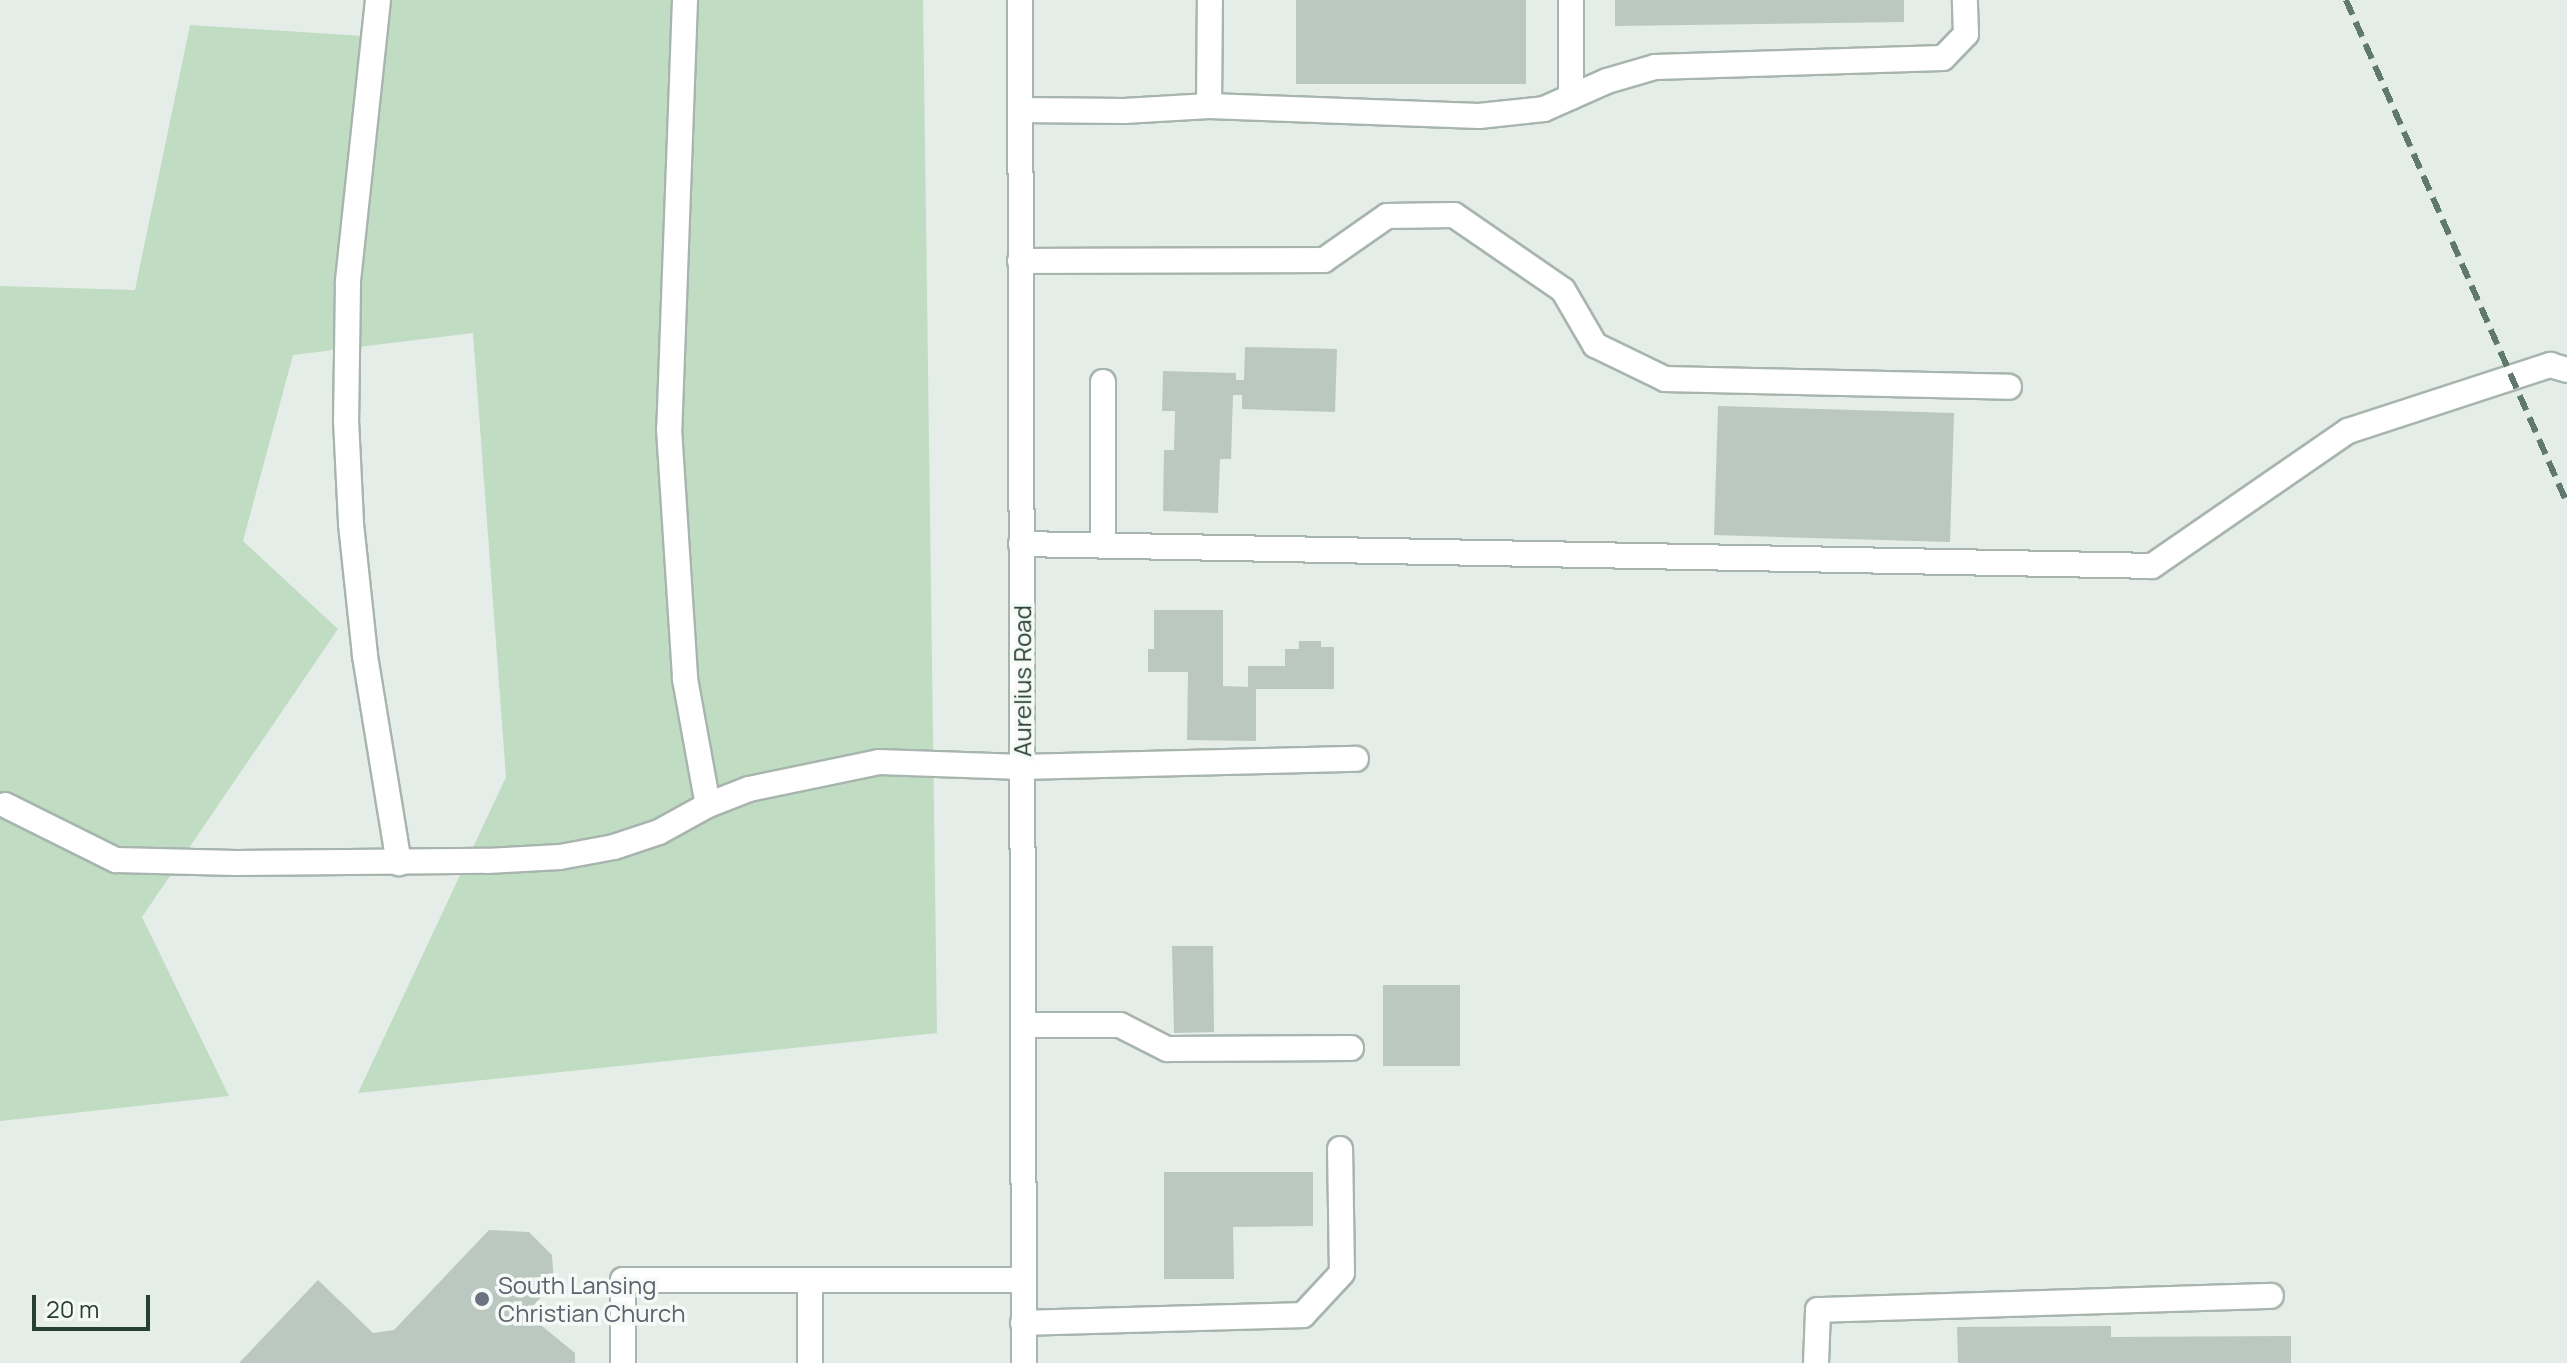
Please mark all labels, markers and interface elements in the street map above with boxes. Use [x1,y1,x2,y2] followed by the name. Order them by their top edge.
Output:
[1008,605,1036,757] street label: Aurelius Road
[498,1271,686,1327] place label: South Lansing Christian Church
[36,1279,154,1329] scale bar
[473,1290,491,1308] marker: South Lansing Christian Church
[46,1292,99,1325] text: 20 m

